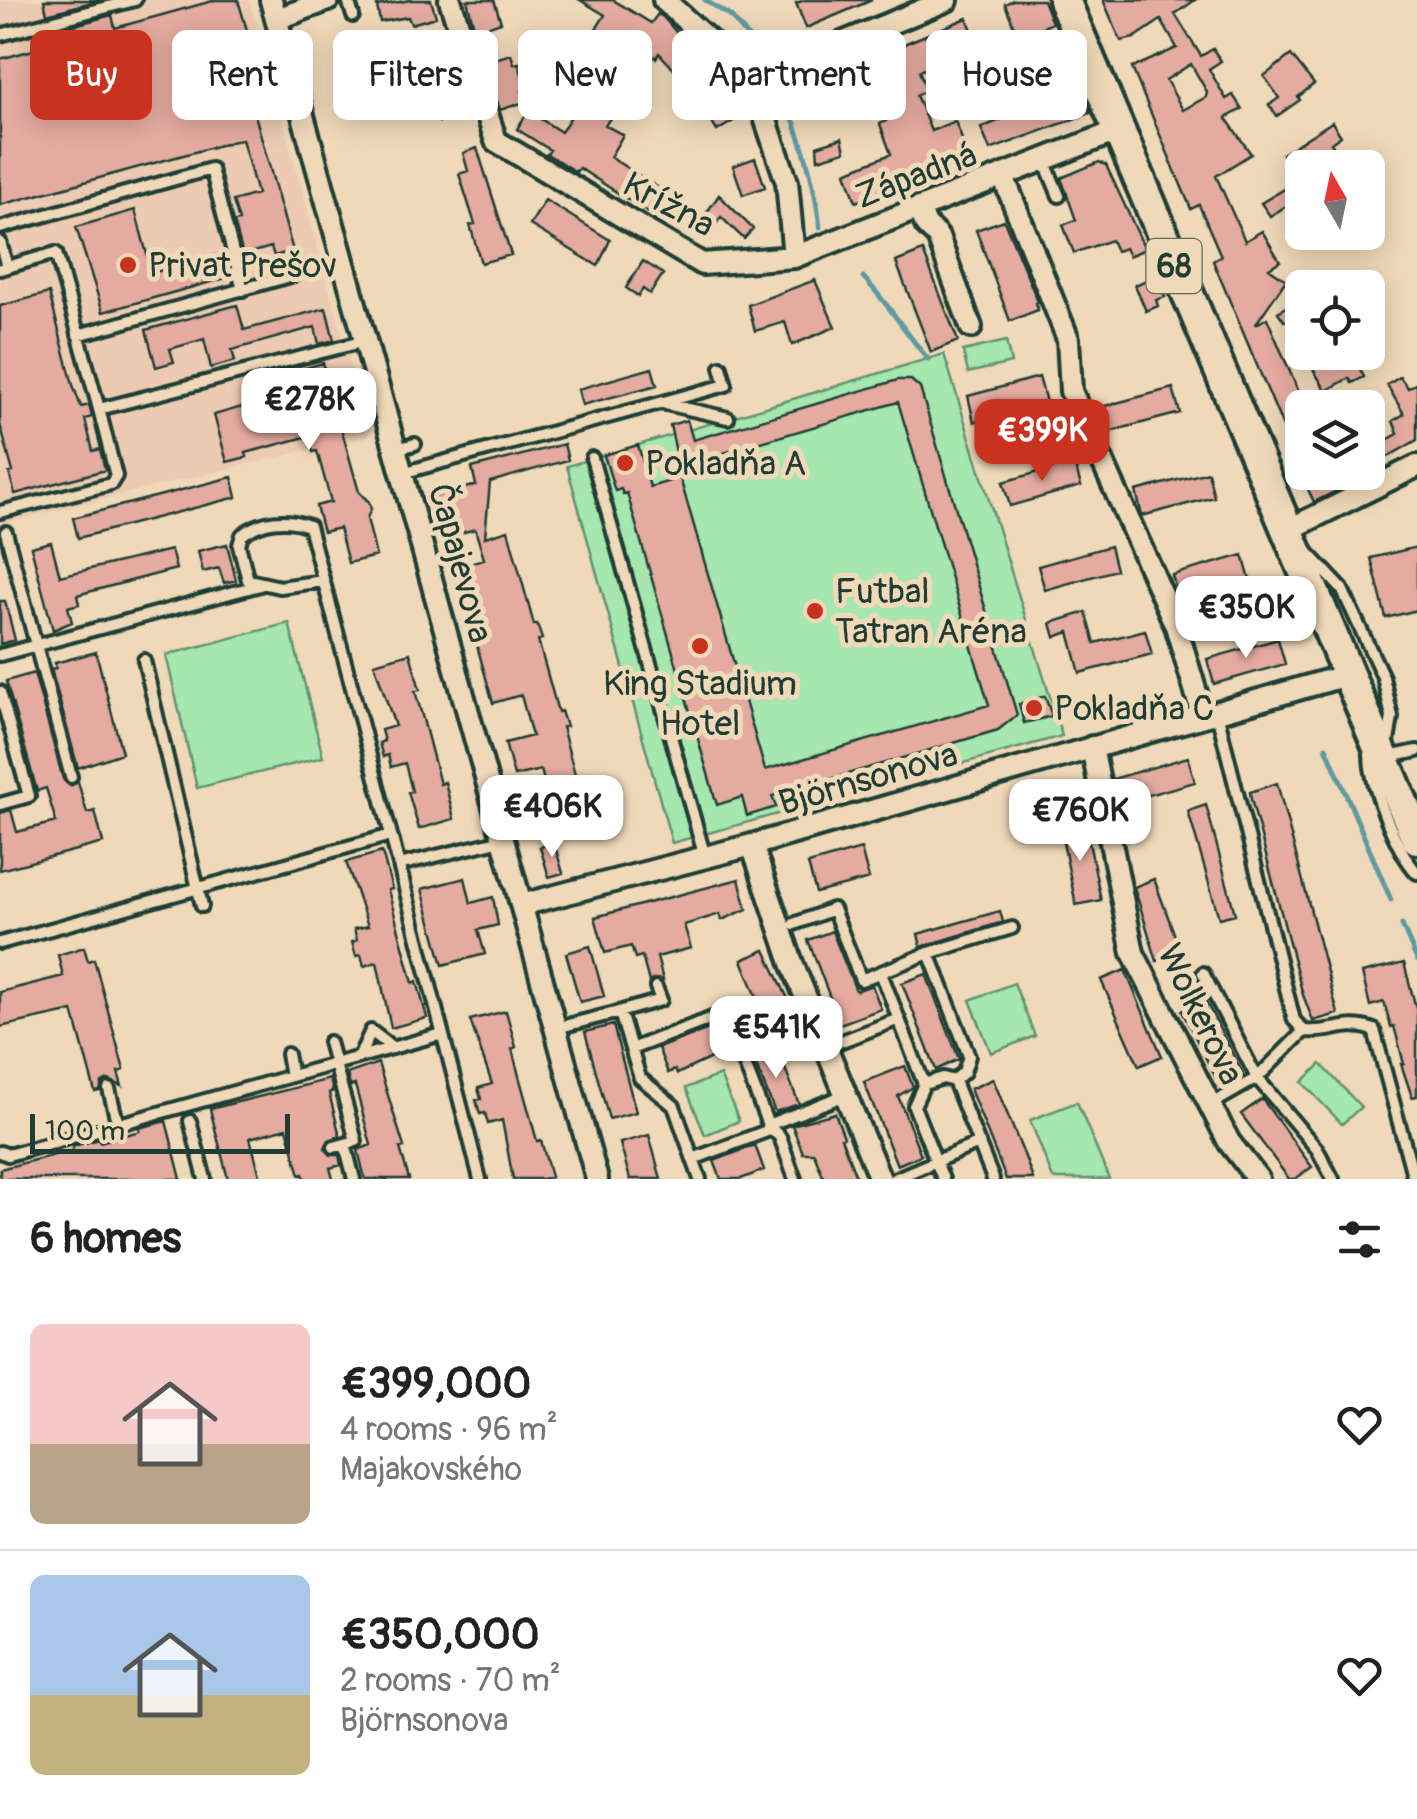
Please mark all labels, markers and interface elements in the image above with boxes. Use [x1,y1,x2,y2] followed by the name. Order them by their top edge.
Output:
[30,30,152,120] chip: Buy
[172,30,313,120] chip: Rent
[333,30,498,120] chip: Filters
[518,30,652,120] chip: New
[672,30,906,120] chip: Apartment
[926,30,1087,120] chip: House
[850,133,983,219] street label: Západná
[1285,150,1385,250] north arrow
[1285,150,1385,490] map controls
[615,163,722,247] street label: Krížna
[1146,239,1202,293] road number: 68
[148,244,337,288] place label: Privat Prešov
[117,254,139,276] marker: Privat Prešov
[1285,270,1385,370] button: locate
[239,368,379,453] pin: €278K
[263,380,355,420] text: €278K
[1285,390,1385,490] button: layers
[972,399,1112,484] pin: €399K
[996,411,1088,451] text: €399K
[645,442,806,486] place label: Pokladňa A
[614,452,636,474] marker: Pokladňa A
[418,479,502,648] street label: Čapajevova
[835,570,1027,654] place label: Futbal Tatran Aréna
[1176,576,1316,661] pin: €350K
[1197,588,1295,628] text: €350K
[804,600,826,622] marker: Futbal Tatran Aréna
[689,635,711,657] marker: King Stadium Hotel
[603,662,797,746] place label: King Stadium Hotel
[1054,687,1214,731] place label: Pokladňa C
[1023,697,1045,719] marker: Pokladňa C
[774,732,963,825] street label: Björnsonova
[482,775,622,860] pin: €406K
[1010,779,1150,864] pin: €760K
[502,787,602,827] text: €406K
[1031,791,1129,831] text: €760K
[1147,937,1253,1092] street label: Wolkerova
[706,996,846,1081] pin: €541K
[732,1008,820,1048] text: €541K
[30,1109,290,1154] scale bar
[45,1114,125,1149] text: 100 m
[1332,1212,1387,1267] icon: filters
[30,1213,181,1265] text: 6 homes
[340,1358,531,1410] text: €399,000
[110,1364,230,1484] icon: home
[1332,1397,1387,1452] icon: heart
[340,1410,558,1450] text: 4 rooms · 96 m²
[340,1450,522,1490] text: Majakovského
[340,1609,539,1661] text: €350,000
[110,1615,230,1735] icon: home
[1332,1648,1387,1703] icon: heart
[340,1661,561,1701] text: 2 rooms · 70 m²
[340,1701,508,1741] text: Björnsonova

